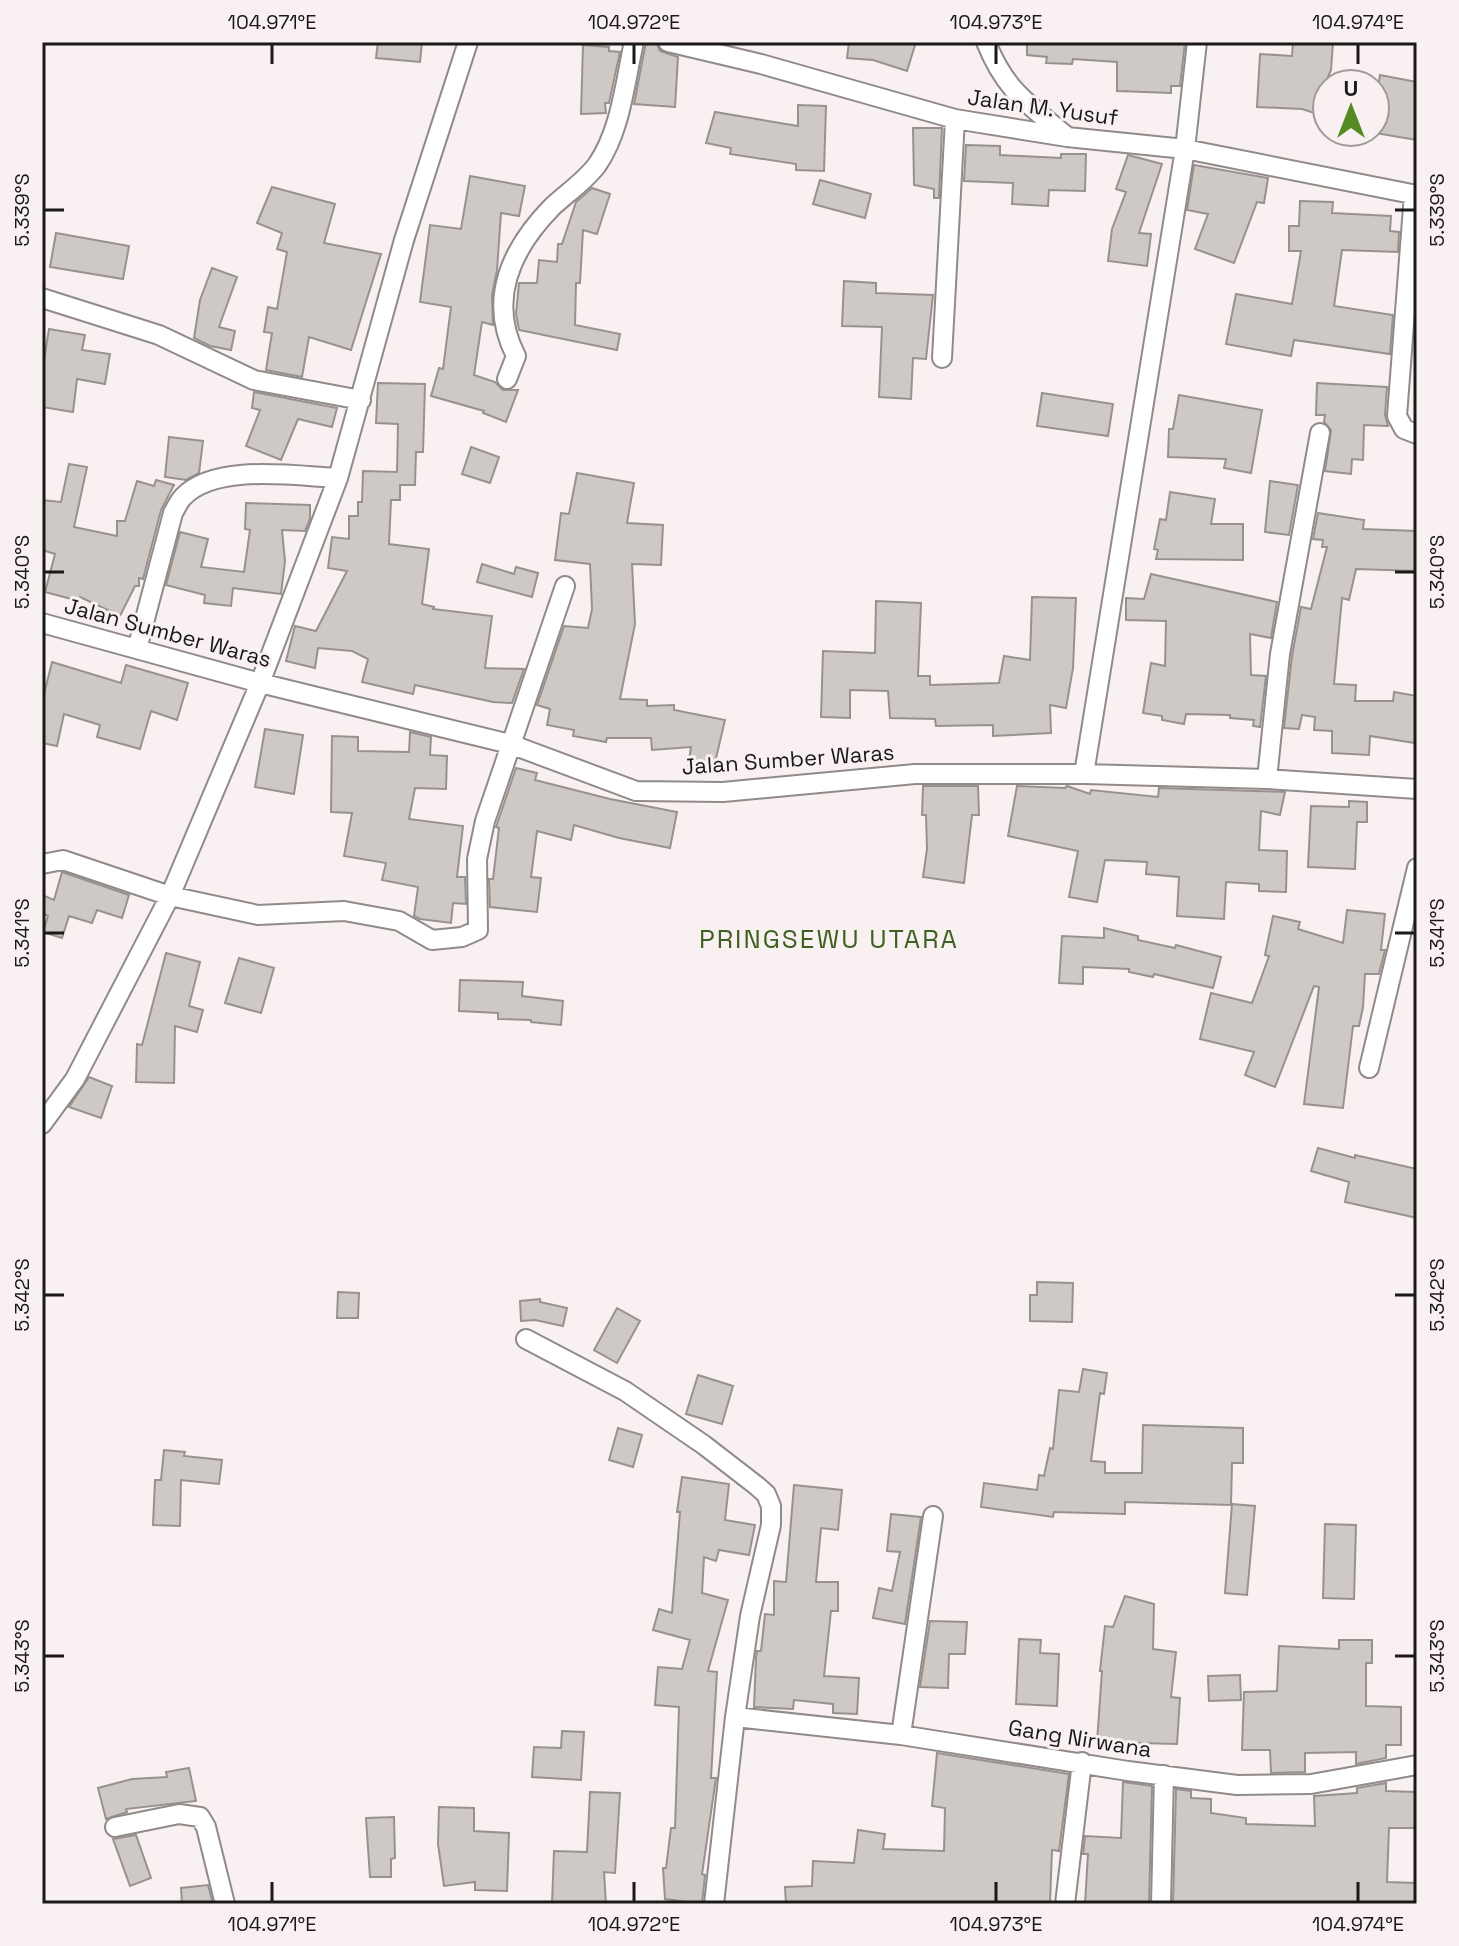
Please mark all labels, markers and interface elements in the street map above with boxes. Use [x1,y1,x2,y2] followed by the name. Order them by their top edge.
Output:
[228,9,316,35] text: 104.971°E
[588,9,680,35] text: 104.972°E
[950,9,1042,35] text: 104.973°E
[1312,9,1404,35] text: 104.974°E
[1311,68,1391,148] north arrow
[1344,74,1358,102] text: U
[966,83,1120,131] street label: Jalan M. Yusuf
[9,173,35,247] text: 5.339°S
[1424,173,1450,247] text: 5.339°S
[9,535,35,609] text: 5.340°S
[1424,535,1450,609] text: 5.340°S
[62,591,274,673] street label: Jalan Sumber Waras
[681,738,895,780] street label: Jalan Sumber Waras
[9,898,35,968] text: 5.341°S
[1424,898,1450,968] text: 5.341°S
[699,922,959,956] district label: PRINGSEWU UTARA
[9,1258,35,1332] text: 5.342°S
[1424,1258,1450,1332] text: 5.342°S
[9,1619,35,1693] text: 5.343°S
[1424,1619,1450,1693] text: 5.343°S
[1006,1713,1154,1763] street label: Gang Nirwana
[228,1911,316,1937] text: 104.971°E
[588,1911,680,1937] text: 104.972°E
[950,1911,1042,1937] text: 104.973°E
[1312,1911,1404,1937] text: 104.974°E

